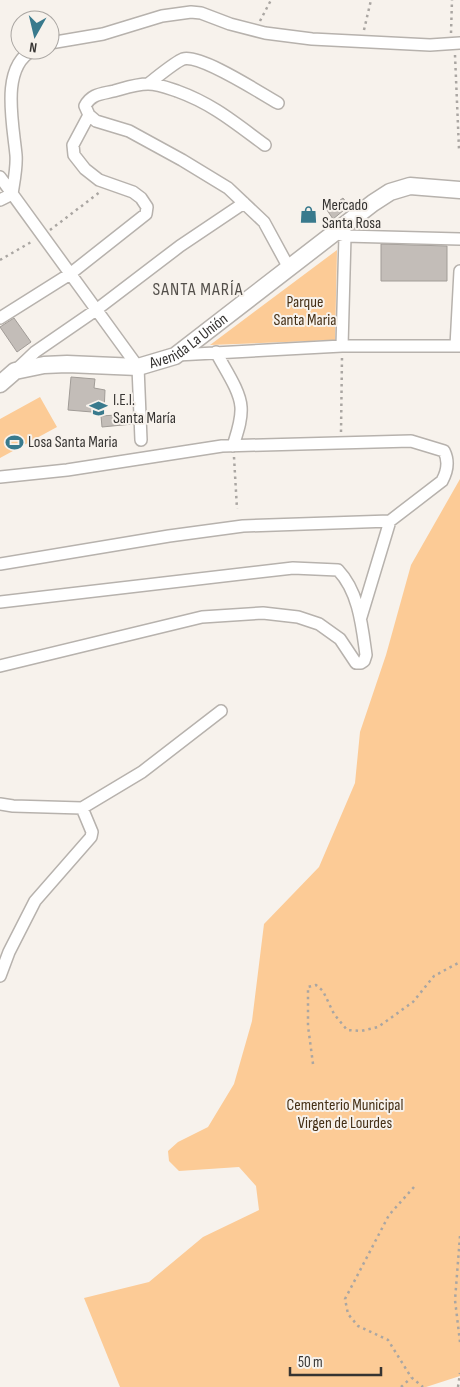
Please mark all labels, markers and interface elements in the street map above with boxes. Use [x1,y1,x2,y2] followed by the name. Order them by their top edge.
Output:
[10,10,60,60] north arrow
[28,38,38,56] text: N
[322,196,381,233] place label: Mercado Santa Rosa
[298,204,318,224] shop icon: Mercado Santa Rosa
[153,279,243,300] district label: SANTA MARÍA
[274,293,336,330] park label: Parque Santa Maria
[146,309,231,373] street label: Avenida La Unión
[113,391,176,428] place label: I.E.I. Santa María
[89,399,109,419] school or university icon: I.E.I. Santa María
[4,432,24,452] sports icon: Losa Santa Maria
[28,433,118,452] place label: Losa Santa Maria
[287,1096,403,1133] park label: Cementerio Municipal Virgen de Lourdes
[290,1344,381,1376] scale bar
[298,1353,323,1372] text: 50 m

